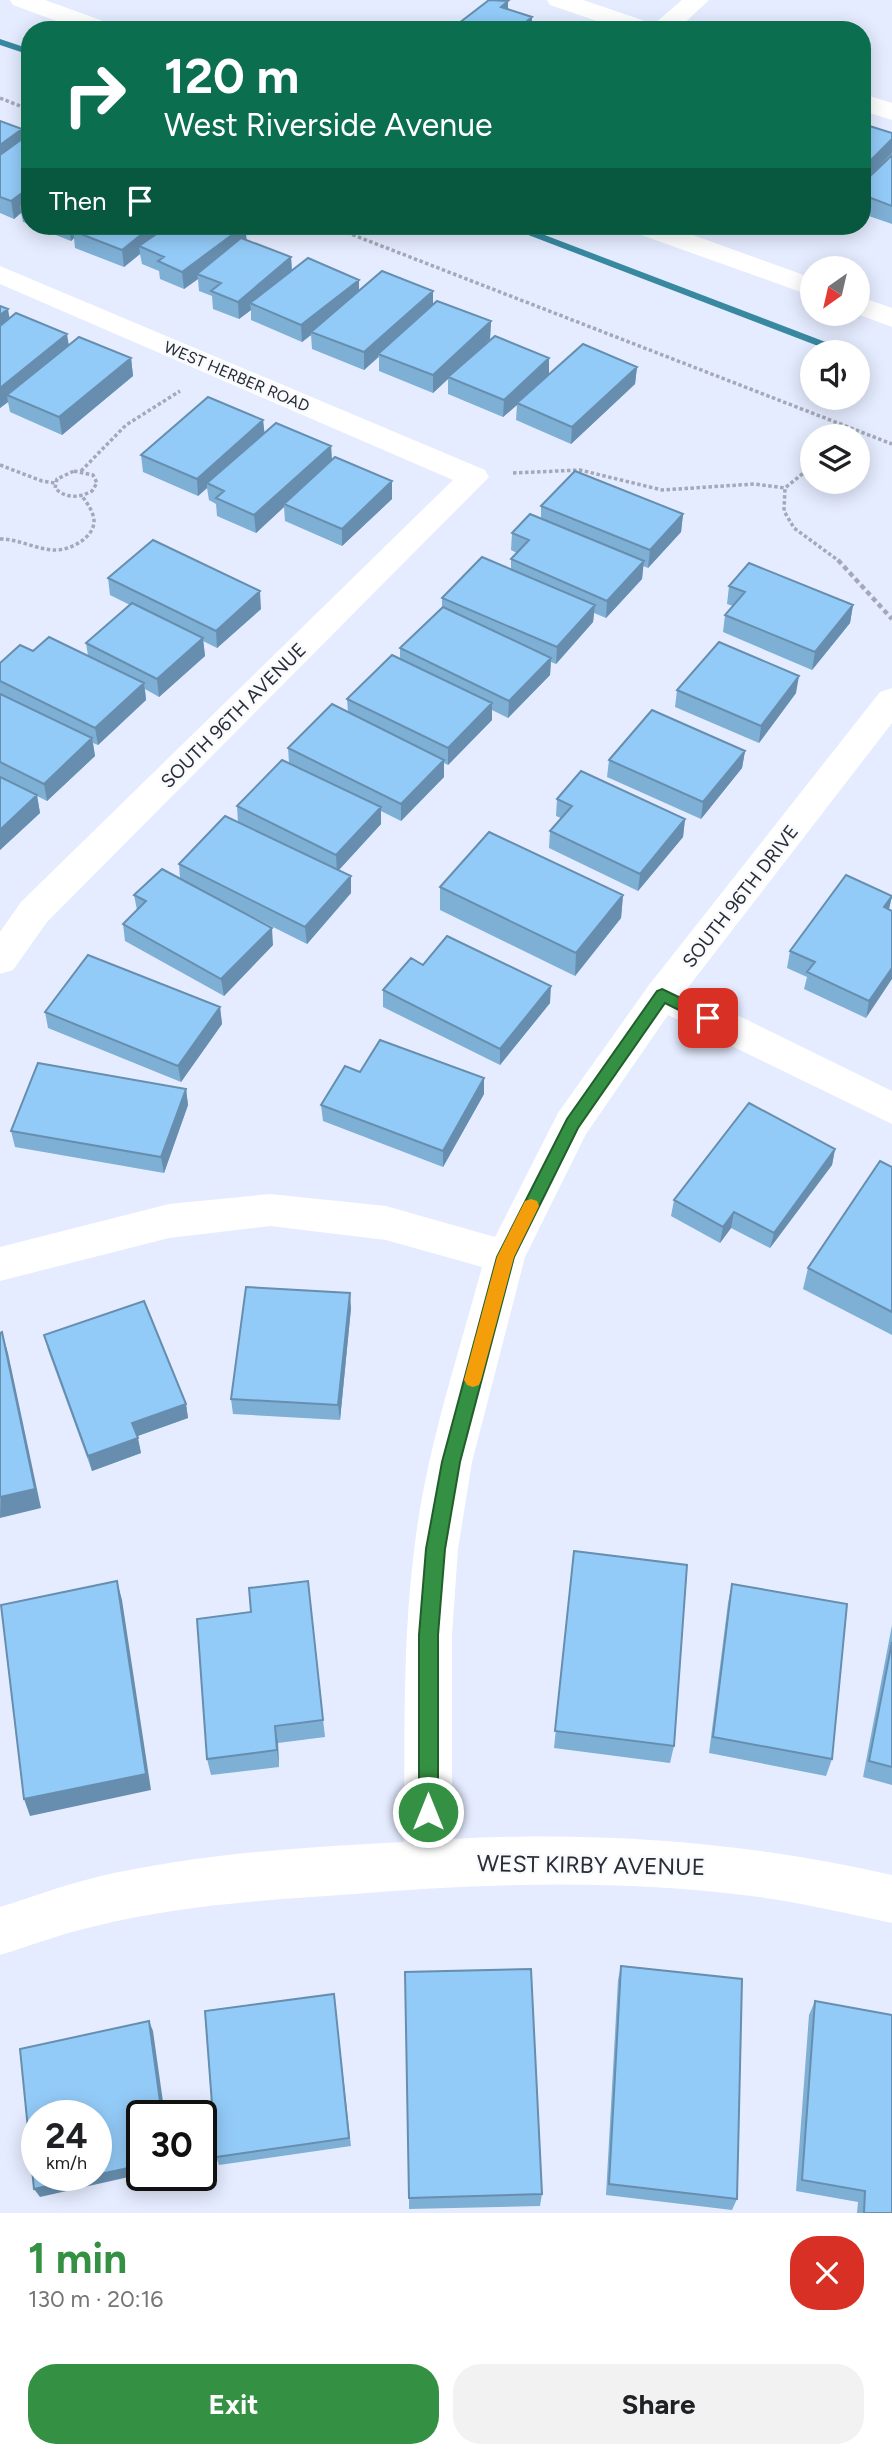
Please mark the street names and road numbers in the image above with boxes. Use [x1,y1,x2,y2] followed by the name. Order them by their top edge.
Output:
[161,337,313,416] street label: WEST HERBER ROAD
[156,638,311,793] street label: SOUTH 96TH AVENUE
[678,820,803,972] street label: SOUTH 96TH DRIVE
[477,1849,705,1881] street label: WEST KIRBY AVENUE

